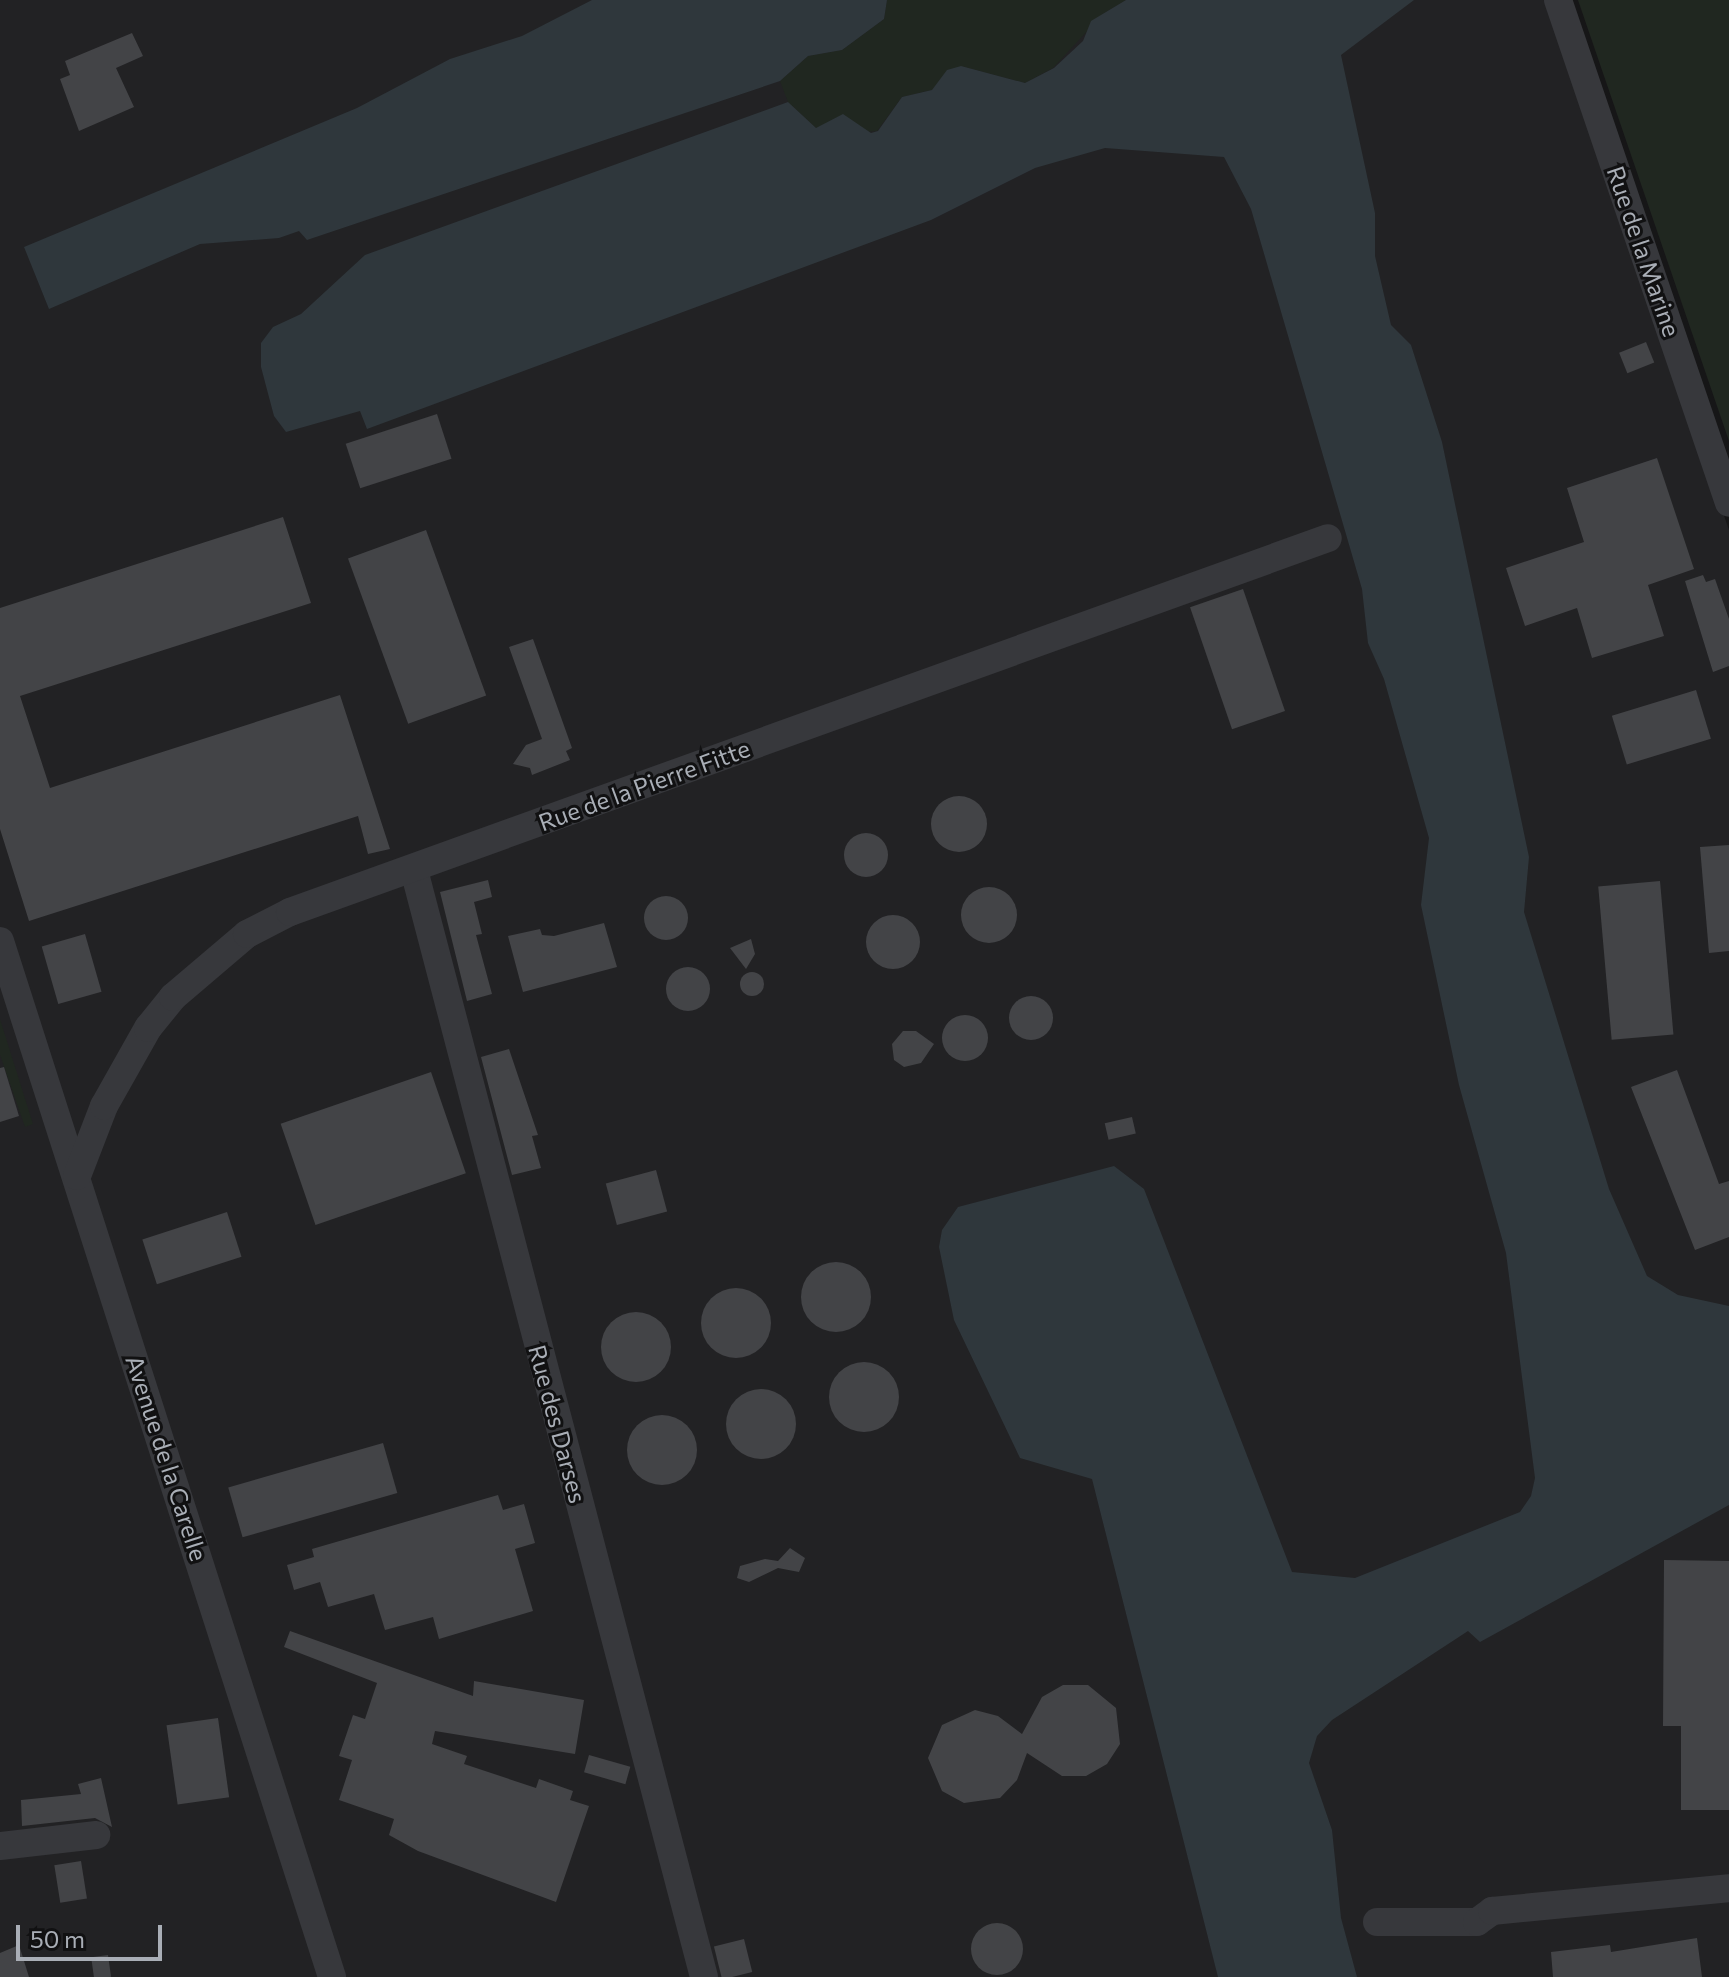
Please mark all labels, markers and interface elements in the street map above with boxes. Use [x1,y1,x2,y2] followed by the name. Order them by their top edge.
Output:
[1601,162,1687,340] street label: Rue de la Marine
[534,733,754,837] street label: Rue de la Pierre Fitte
[523,1342,593,1506] street label: Rue des Darses
[120,1351,214,1565] street label: Avenue de la Carelle
[20,1909,166,1959] scale bar
[30,1924,85,1953] text: 50 m

